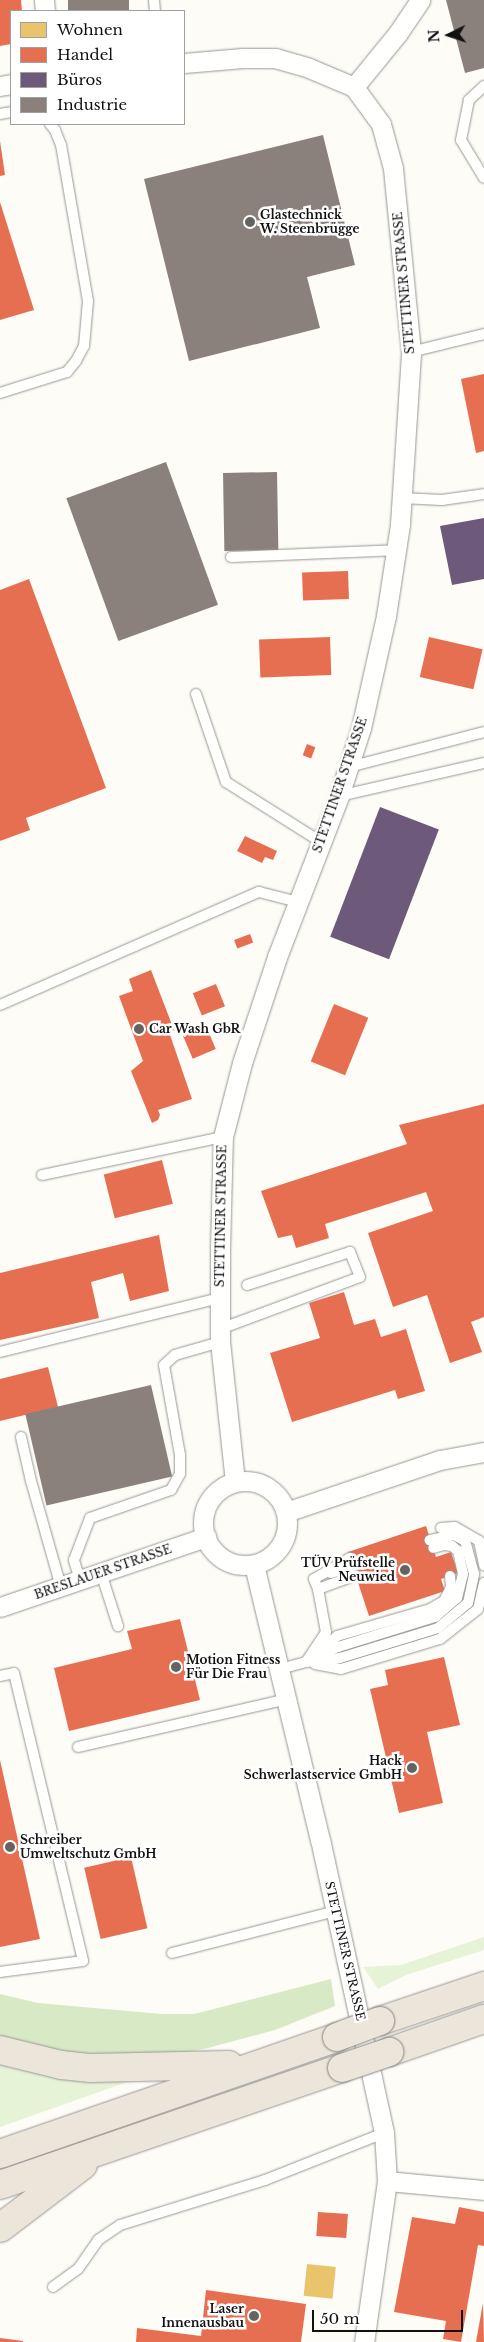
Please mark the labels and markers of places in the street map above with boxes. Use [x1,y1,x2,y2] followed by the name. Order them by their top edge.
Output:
[260,208,359,236] place label: Glastechnick W. Steenbrügge
[244,216,256,228] marker: Glastechnick W. Steenbrügge
[149,1022,241,1036] place label: Car Wash GbR
[133,1023,145,1035] marker: Car Wash GbR
[301,1556,395,1584] place label: TÜV Prüfstelle Neuwied
[399,1564,411,1576] marker: TÜV Prüfstelle Neuwied
[186,1653,280,1681] place label: Motion Fitness Für Die Frau
[170,1661,182,1673] marker: Motion Fitness Für Die Frau
[244,1754,402,1782] place label: Hack Schwerlastservice GmbH
[406,1762,418,1774] marker: Hack Schwerlastservice GmbH
[20,1833,157,1861] place label: Schreiber Umweltschutz GmbH
[4,1841,16,1853] marker: Schreiber Umweltschutz GmbH
[161,2302,244,2330] place label: Laser Innenausbau
[248,2310,260,2322] marker: Laser Innenausbau

